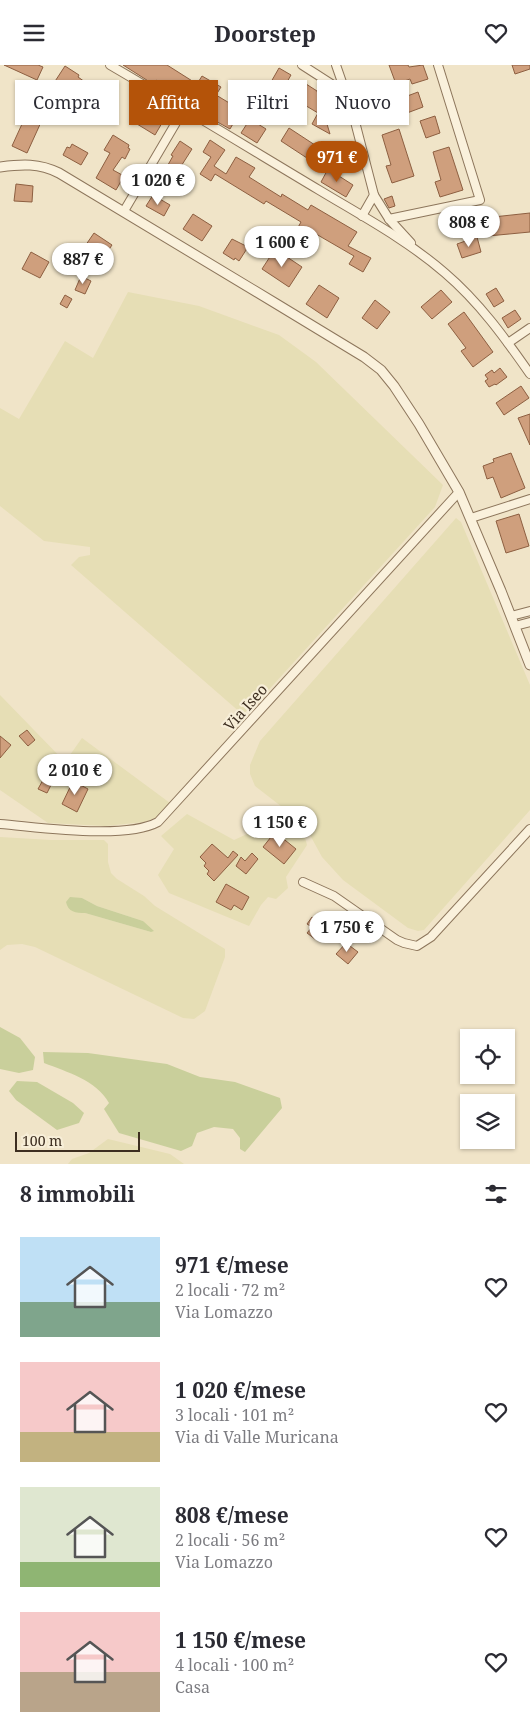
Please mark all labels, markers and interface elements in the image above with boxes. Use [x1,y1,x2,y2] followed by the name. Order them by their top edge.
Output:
[214,18,316,48] text: Doorstep
[20,19,48,47] icon: menu
[482,19,510,47] icon: heart
[15,80,119,125] chip: Compra
[129,80,218,125] chip: Affitta
[228,80,307,125] chip: Filtri
[317,80,409,125] chip: Nuovo
[302,141,372,183] pin: 971 €
[317,146,357,168] text: 971 €
[112,163,204,206] pin: 1 020 €
[131,169,185,191] text: 1 020 €
[434,205,504,248] pin: 808 €
[449,211,489,233] text: 808 €
[236,225,328,268] pin: 1 600 €
[255,231,309,253] text: 1 600 €
[48,243,118,285] pin: 887 €
[63,248,103,270] text: 887 €
[219,679,271,735] street label: Via Iseo
[29,753,121,796] pin: 2 010 €
[48,759,102,781] text: 2 010 €
[234,805,326,848] pin: 1 150 €
[253,811,307,833] text: 1 150 €
[301,911,393,953] pin: 1 750 €
[320,916,374,938] text: 1 750 €
[460,1029,515,1149] map controls
[460,1029,515,1084] button: locate
[460,1094,515,1149] button: layers
[15,1129,140,1152] scale bar
[22,1131,62,1150] text: 100 m
[20,1180,135,1208] text: 8 immobili
[482,1180,510,1208] icon: filters
[175,1251,289,1279] text: 971 €/mese
[60,1257,120,1317] icon: home
[482,1273,510,1301] icon: heart
[175,1279,285,1301] text: 2 locali · 72 m²
[175,1301,273,1323] text: Via Lomazzo
[175,1376,306,1404] text: 1 020 €/mese
[60,1382,120,1442] icon: home
[482,1398,510,1426] icon: heart
[175,1404,294,1426] text: 3 locali · 101 m²
[175,1426,339,1448] text: Via di Valle Muricana
[175,1501,289,1529] text: 808 €/mese
[60,1507,120,1567] icon: home
[482,1523,510,1551] icon: heart
[175,1529,285,1551] text: 2 locali · 56 m²
[175,1551,273,1573] text: Via Lomazzo
[175,1626,306,1654] text: 1 150 €/mese
[60,1632,120,1692] icon: home
[482,1648,510,1676] icon: heart
[175,1654,294,1676] text: 4 locali · 100 m²
[175,1676,210,1698] text: Casa

